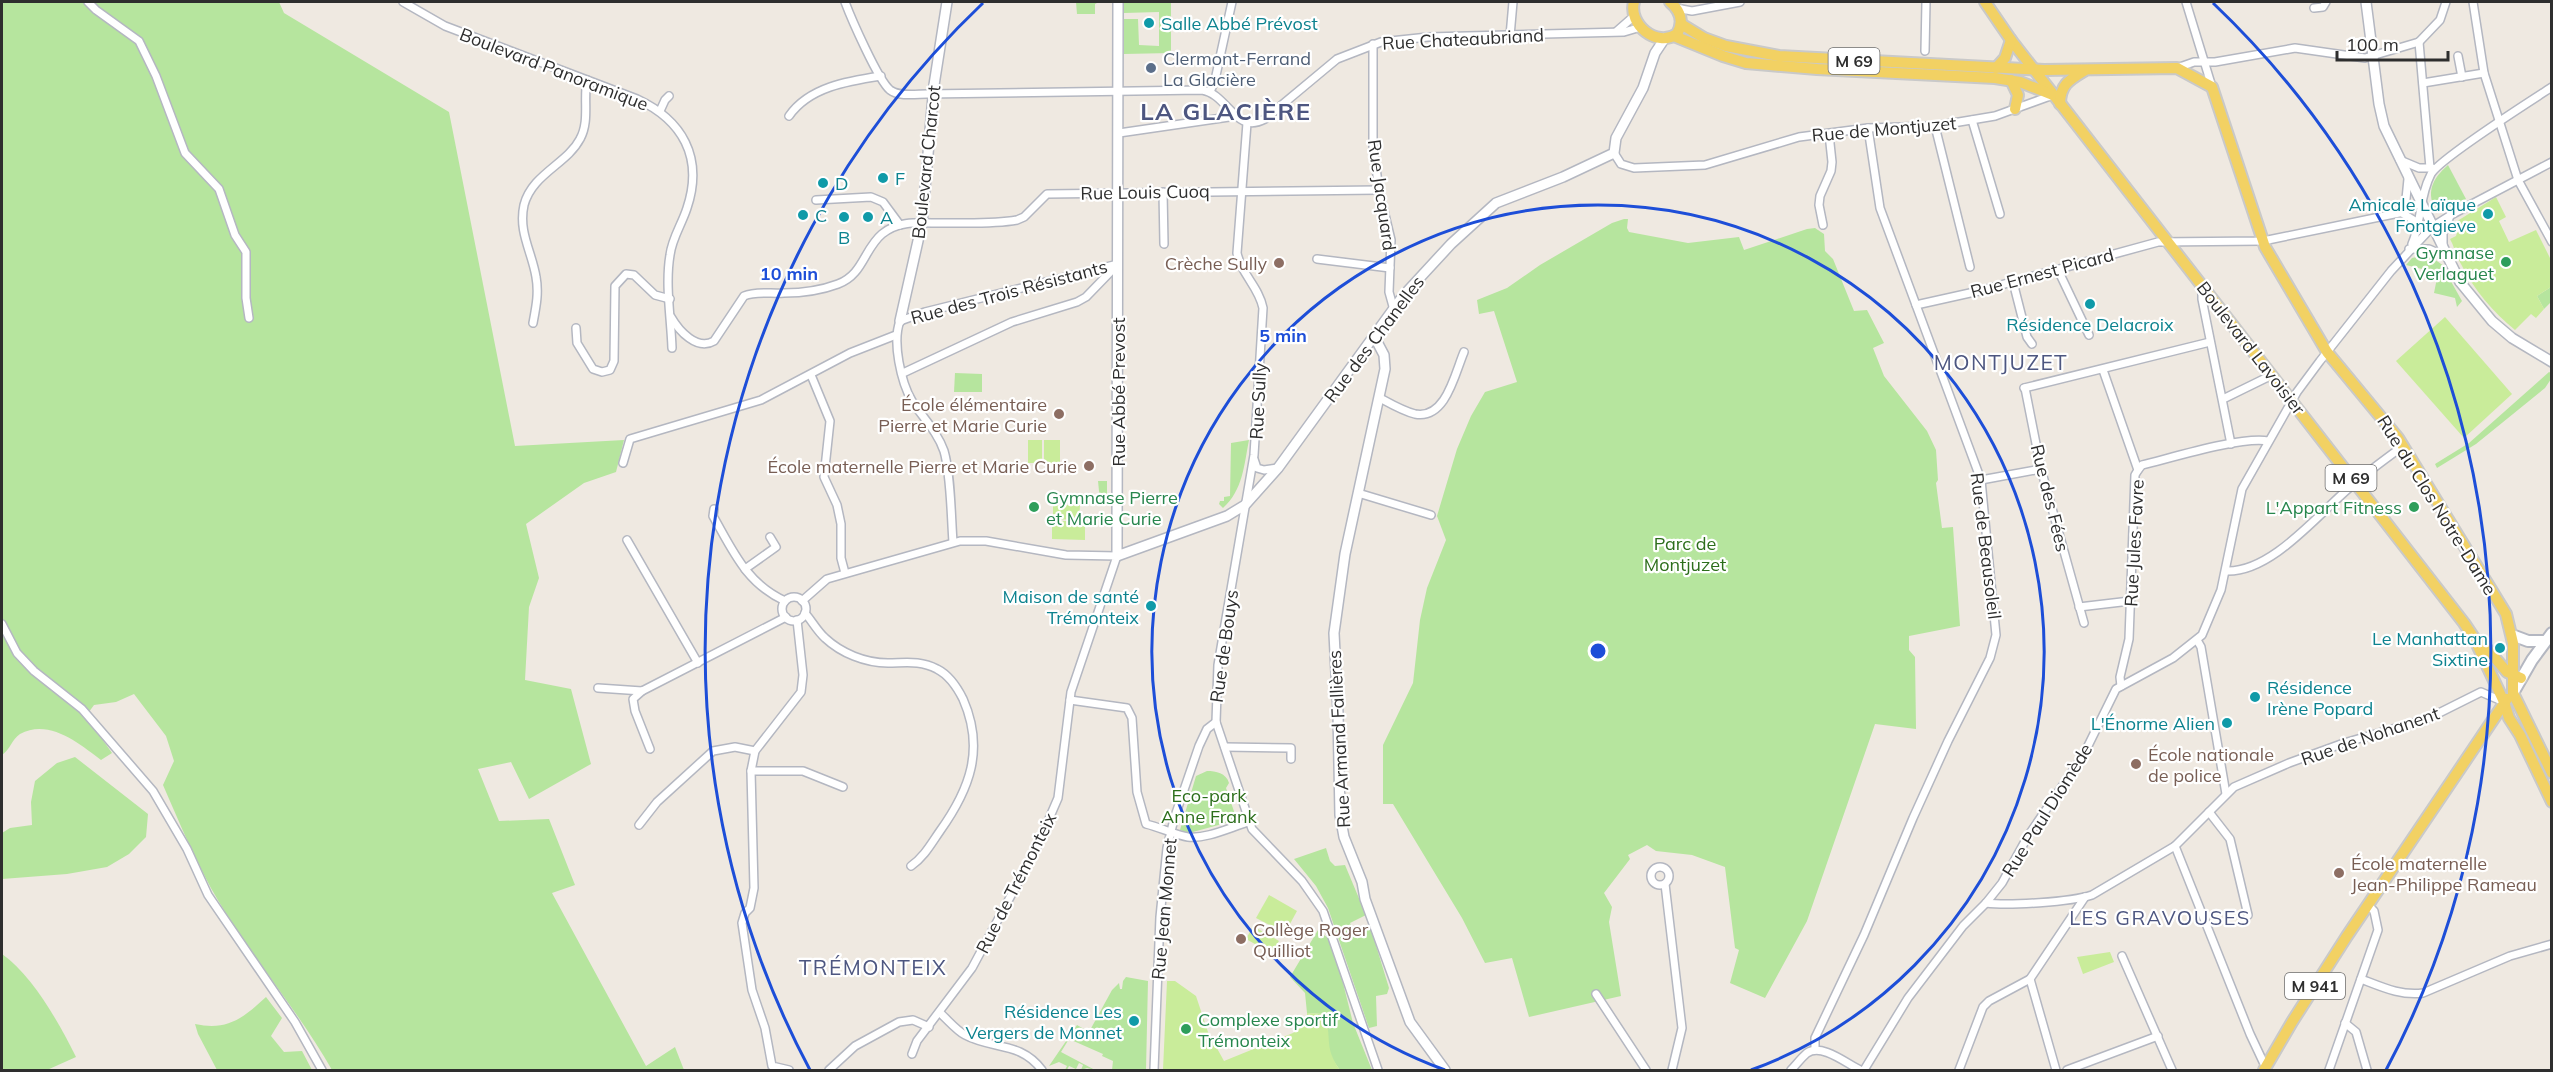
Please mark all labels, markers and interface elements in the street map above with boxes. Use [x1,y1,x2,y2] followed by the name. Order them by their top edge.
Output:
[1161,12,1318,35] place label: Salle Abbé Prévost
[1142,16,1156,30] marker: Salle Abbé Prévost
[456,22,652,116] street label: Boulevard Panoramique
[1382,23,1544,55] street label: Rue Chateaubriand
[2337,24,2448,62] scale bar
[2346,33,2399,56] text: 100 m
[1163,47,1311,91] place label: Clermont-Ferrand La Glacière
[1828,48,1880,74] road number: M 69
[1144,61,1158,75] marker: Clermont-Ferrand La Glacière
[907,84,945,240] street label: Boulevard Charcot
[1140,96,1312,126] district label: LA GLACIÈRE
[1811,111,1957,147] street label: Rue de Montjuzet
[1363,138,1401,252] street label: Rue Jacquard
[895,167,905,190] place label: F
[876,171,890,185] marker: F
[835,172,848,195] place label: D
[816,176,830,190] marker: D
[1080,179,1210,205] street label: Rue Louis Cuoq
[2348,193,2476,237] place label: Amicale Laïque Fontgieve
[815,204,827,227] place label: C
[880,206,893,229] place label: A
[2481,207,2495,221] marker: Amicale Laïque Fontgieve
[796,208,810,222] marker: C
[837,210,851,224] marker: B
[861,210,875,224] marker: A
[838,226,850,249] place label: B
[2414,241,2494,285] place label: Gymnase Verlaguet
[1968,243,2116,303] street label: Rue Ernest Picard
[1165,252,1267,275] place label: Crèche Sully
[908,255,1110,329] street label: Rue des Trois Résistants
[2499,255,2513,269] marker: Gymnase Verlaguet
[1272,256,1286,270] marker: Crèche Sully
[760,262,818,285] text: 10 min
[1319,271,1429,407] street label: Rue des Chanelles
[2192,277,2311,420] street label: Boulevard Lavoisier
[2083,297,2097,311] marker: Résidence Delacroix
[2006,313,2174,336] place label: Résidence Delacroix
[1107,317,1130,467] street label: Rue Abbé Prevost
[1259,324,1307,347] text: 5 min
[1934,349,2068,375] district label: MONTJUZET
[1244,361,1272,440] street label: Rue Sully
[878,393,1047,437] place label: École élémentaire Pierre et Marie Curie
[1052,407,1066,421] marker: École élémentaire Pierre et Marie Curie
[2372,411,2502,599] street label: Rue du Clos Notre-Dame
[2026,442,2074,554] street label: Rue des Fées
[767,455,1077,478] place label: École maternelle Pierre et Marie Curie
[1082,459,1096,473] marker: École maternelle Pierre et Marie Curie
[2326,465,2376,491] road number: M 69
[1966,471,2006,621] street label: Rue de Beausoleil
[2119,479,2149,607] street label: Rue Jules Favre
[1046,486,1178,530] place label: Gymnase Pierre et Marie Curie
[2266,496,2402,519] place label: L'Appart Fitness
[1027,500,1041,514] marker: Gymnase Pierre et Marie Curie
[2407,500,2421,514] marker: L'Appart Fitness
[1644,532,1726,576] park label: Parc de Montjuzet
[1002,585,1139,629] place label: Maison de santé Trémonteix
[1205,588,1243,704] street label: Rue de Bouys
[1144,599,1158,613] marker: Maison de santé Trémonteix
[2372,627,2488,671] place label: Le Manhattan Sixtine
[1588,641,1608,661] centre of rings
[2493,641,2507,655] marker: Le Manhattan Sixtine
[1323,649,1355,829] street label: Rue Armand Fallières
[2267,676,2373,720] place label: Résidence Irène Popard
[2248,690,2262,704] marker: Résidence Irène Popard
[2298,702,2442,770] street label: Rue de Nohanent
[2091,712,2215,735] place label: L'Énorme Alien
[2220,716,2234,730] marker: L'Énorme Alien
[1997,739,2097,881] street label: Rue Paul Diomède
[2148,743,2274,787] place label: École nationale de police
[2129,757,2143,771] marker: École nationale de police
[1161,784,1258,828] park label: Eco-park Anne Frank
[971,808,1062,957] street label: Rue de Trémonteix
[1146,837,1182,981] street label: Rue Jean Monnet
[2351,852,2537,896] place label: École maternelle Jean-Philippe Rameau
[2332,866,2346,880] marker: École maternelle Jean-Philippe Rameau
[2069,905,2251,930] district label: LES GRAVOUSES
[1253,918,1369,962] place label: Collège Roger Quilliot
[1234,932,1248,946] marker: Collège Roger Quilliot
[799,954,947,980] district label: TRÉMONTEIX
[2285,973,2345,999] road number: M 941
[965,1000,1122,1044] place label: Résidence Les Vergers de Monnet
[1198,1008,1339,1052] place label: Complexe sportif Trémonteix
[1127,1014,1141,1028] marker: Résidence Les Vergers de Monnet
[1179,1022,1193,1036] marker: Complexe sportif Trémonteix

